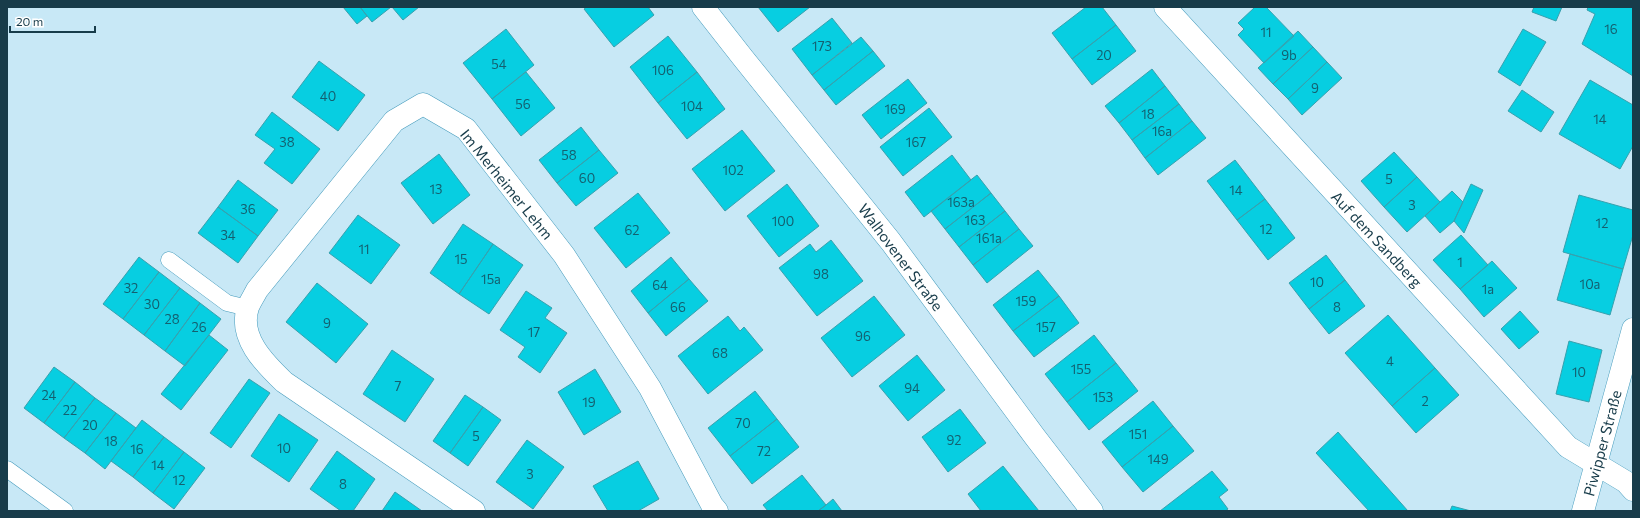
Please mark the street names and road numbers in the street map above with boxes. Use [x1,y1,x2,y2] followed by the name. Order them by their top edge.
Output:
[457,125,557,243] street label: Im Merheimer Lehm
[1328,187,1426,291] street label: Auf dem Sandberg
[855,200,947,314] street label: Walhovener Straße
[1579,388,1625,498] street label: Piwipper Straße

